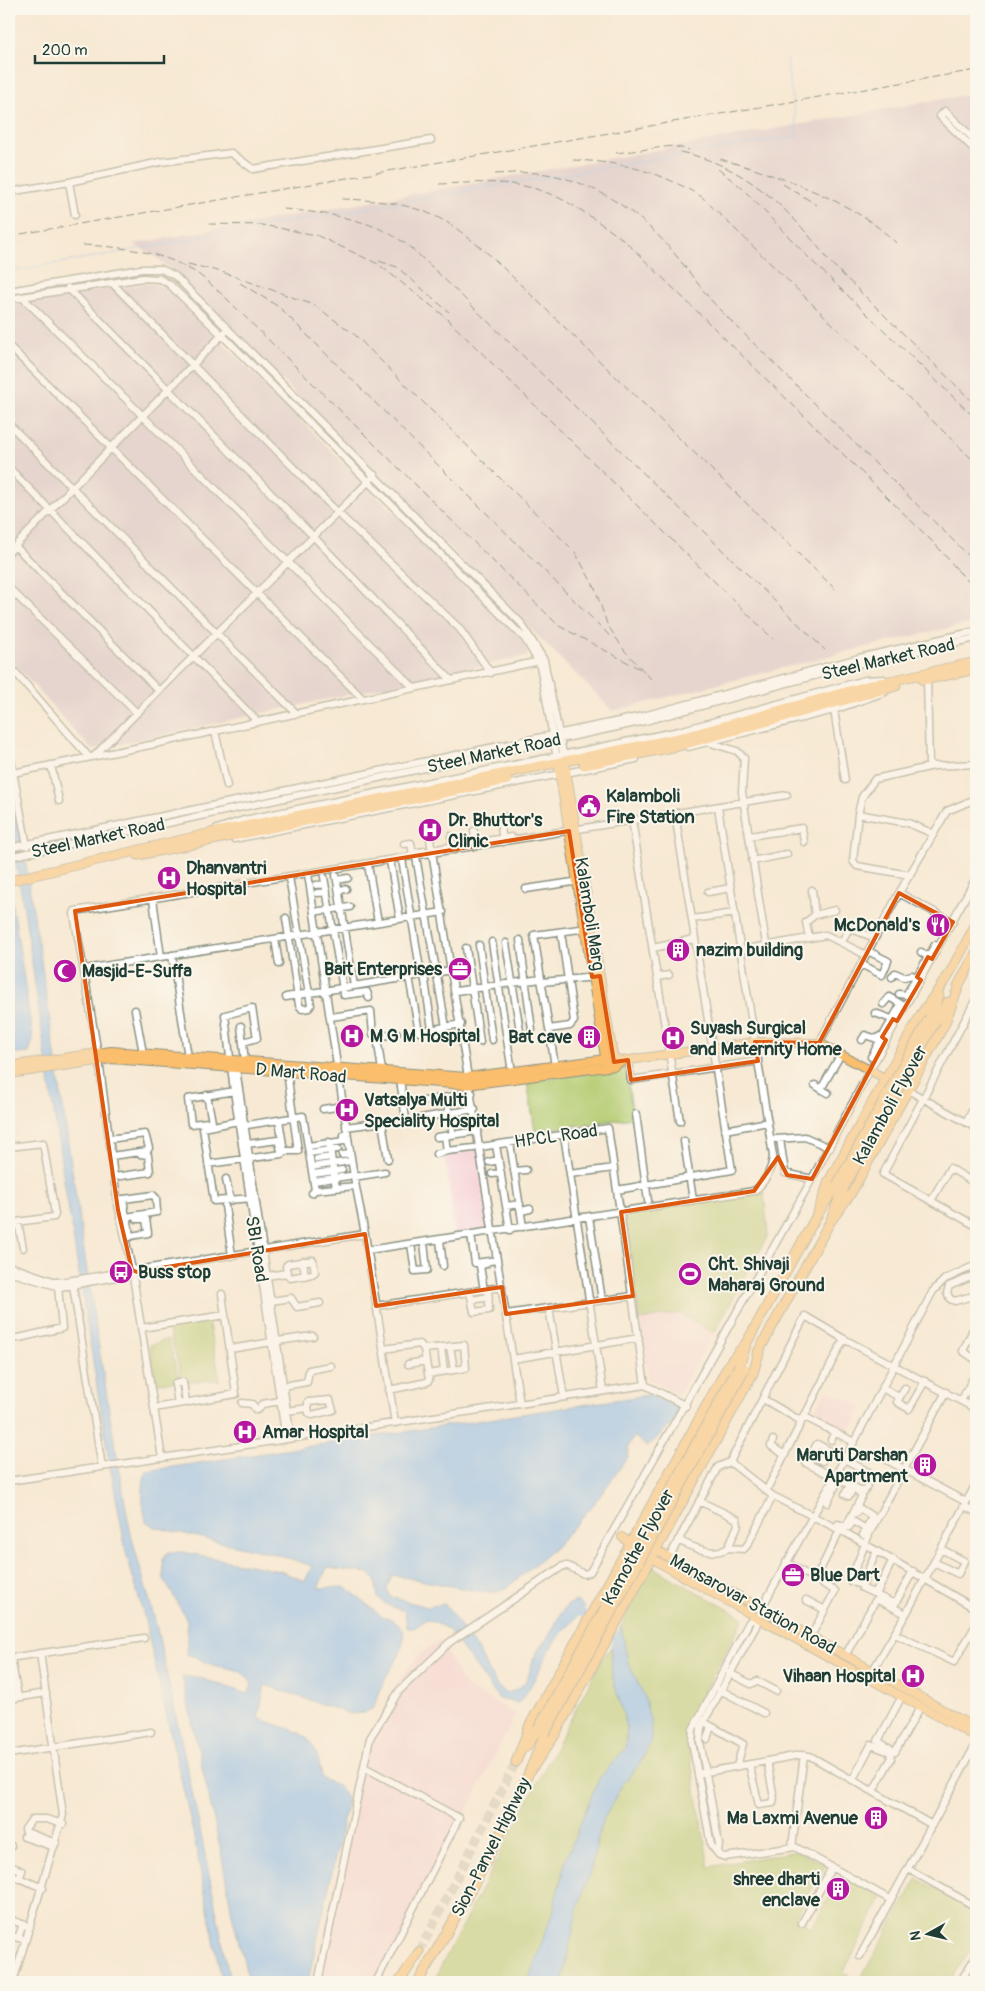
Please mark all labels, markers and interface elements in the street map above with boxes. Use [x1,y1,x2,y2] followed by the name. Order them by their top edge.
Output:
[35,32,164,64] scale bar
[42,41,87,60] text: 200 m
[819,633,957,686] street label: Steel Market Road
[425,728,563,779] street label: Steel Market Road
[606,785,695,829] place label: Kalamboli Fire Station
[576,793,602,819] public building icon: Kalamboli Fire Station
[448,809,543,853] place label: Dr. Bhuttor's Clinic
[29,813,167,864] street label: Steel Market Road
[417,817,443,843] hospital icon: Dr. Bhuttor's Clinic
[569,856,610,972] street label: Kalamboli Marg
[186,857,267,901] place label: Dhanvantri Hospital
[156,865,182,891] hospital icon: Dhanvantri Hospital
[925,912,951,938] restaurant icon: McDonald's
[834,914,921,937] place label: McDonald's
[665,937,691,963] building icon: nazim building
[696,939,803,962] place label: nazim building
[447,956,473,982] office icon: Bait Enterprises
[52,958,78,984] mosque icon: Masjid-E-Suffa
[324,958,443,981] place label: Bait Enterprises
[82,960,193,983] place label: Masjid-E-Suffa
[690,1017,843,1061] place label: Suyash Surgical and Maternity Home
[339,1023,365,1049] hospital icon: M G M Hospital
[576,1024,602,1050] building icon: Bat cave
[370,1025,480,1048] place label: M G M Hospital
[660,1025,686,1051] hospital icon: Suyash Surgical and Maternity Home
[508,1026,573,1049] place label: Bat cave
[848,1041,933,1169] street label: Kalamboli Flyover
[254,1058,347,1089] street label: D Mart Road
[364,1089,500,1133] place label: Vatsalya Multi Speciality Hospital
[334,1097,360,1123] hospital icon: Vatsalya Multi Speciality Hospital
[513,1119,599,1154] street label: HPCL Road
[240,1214,273,1284] street label: SBI Road
[708,1253,825,1297] place label: Cht. Shivaji Maharaj Ground
[108,1259,134,1285] bus stop icon: Buss stop
[138,1261,211,1284] place label: Buss stop
[677,1261,703,1287] sports icon: Cht. Shivaji Maharaj Ground
[232,1419,258,1445] hospital icon: Amar Hospital
[262,1421,369,1444] place label: Amar Hospital
[796,1444,909,1488] place label: Maruti Darshan Apartment
[912,1452,938,1478] building icon: Maruti Darshan Apartment
[597,1485,680,1609] street label: Kamothe Flyover
[666,1549,840,1660] street label: Mansarovar Station Road
[780,1562,806,1588] office icon: Blue Dart
[810,1564,880,1587] place label: Blue Dart
[900,1663,926,1689] hospital icon: Vihaan Hospital
[783,1665,896,1688] place label: Vihaan Hospital
[446,1773,537,1921] street label: Sion-Panvel Highway
[863,1805,889,1831] building icon: Ma Laxmi Avenue
[727,1807,859,1830] place label: Ma Laxmi Avenue
[733,1868,821,1912] place label: shree dharti enclave
[825,1876,851,1902] building icon: shree dharti enclave
[902,1908,952,1958] north arrow
[907,1930,925,1942] text: N

